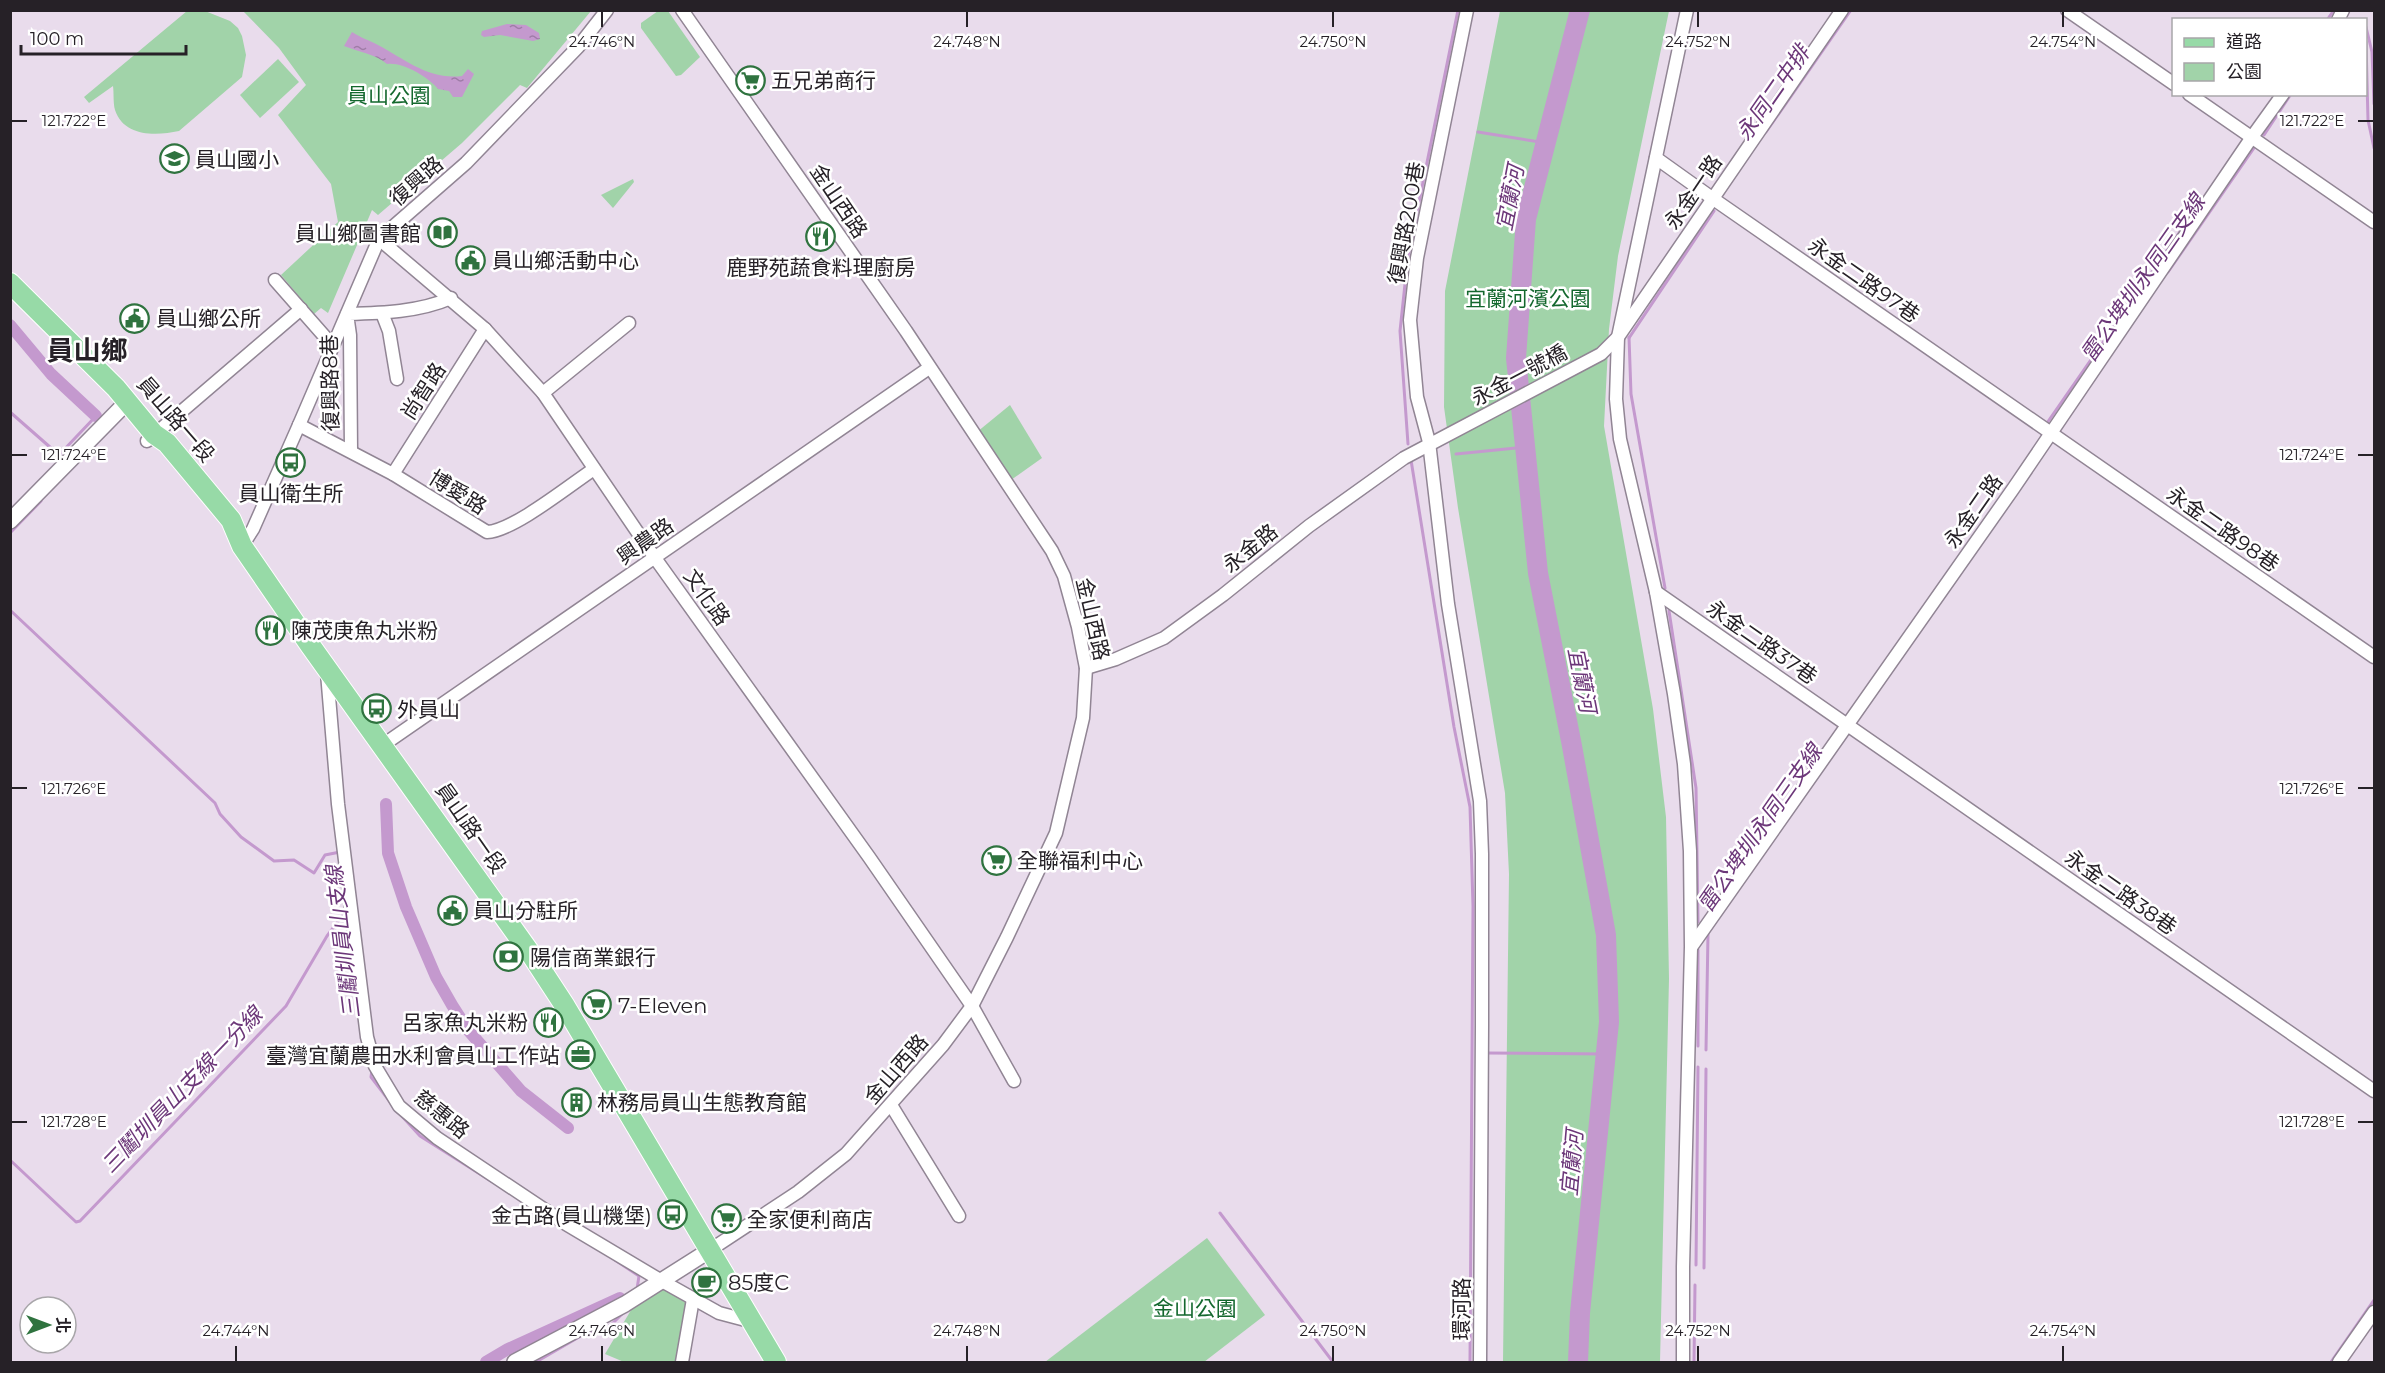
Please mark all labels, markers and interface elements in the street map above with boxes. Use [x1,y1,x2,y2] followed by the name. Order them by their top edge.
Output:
[21,18,186,56] scale bar
[2172,18,2367,96] legend
[30,28,84,50] text: 100 m
[2226,31,2262,53] text: 道路
[569,32,635,51] text: 24.746°N
[933,32,1001,51] text: 24.748°N
[1300,32,1366,51] text: 24.750°N
[1665,32,1731,51] text: 24.752°N
[2030,32,2096,51] text: 24.754°N
[1730,38,1817,146] water label: 永同二中排
[2226,61,2262,83] text: 公園
[734,64,766,96] supermarket icon: 五兄弟商行
[771,68,876,93] place label: 五兄弟商行
[347,83,431,108] park label: 員山公園
[42,111,106,130] text: 121.722°E
[2280,111,2344,130] text: 121.722°E
[158,143,190,175] school or university icon: 員山國小
[195,147,279,172] place label: 員山國小
[1659,150,1727,234] street label: 永金一路
[384,151,448,211] street label: 復興路
[805,159,873,243] street label: 金山西路
[1490,159,1530,233] water label: 宜蘭河
[1383,160,1429,286] street label: 復興路200巷
[2075,187,2213,367] water label: 雷公埤圳永同三支線
[426,217,458,249] library icon: 員山鄉圖書館
[805,220,837,252] restaurant icon: 鹿野苑蔬食料理廚房
[295,221,421,246] place label: 員山鄉圖書館
[1804,232,1924,328] street label: 永金二路97巷
[455,244,487,276] public building icon: 員山鄉活動中心
[492,248,639,273] place label: 員山鄉活動中心
[727,255,916,280] place label: 鹿野苑蔬食料理廚房
[1465,286,1591,311] park label: 宜蘭河濱公園
[119,302,151,334] public building icon: 員山鄉公所
[156,306,261,331] place label: 員山鄉公所
[47,334,128,367] district label: 員山鄉
[317,334,343,432] street label: 復興路8巷
[1467,339,1571,411] street label: 永金一號橋
[395,358,451,424] street label: 尚智路
[132,371,220,467] street label: 員山路一段
[41,445,107,464] text: 121.724°E
[2279,445,2345,464] text: 121.724°E
[275,446,307,478] bus stop icon: 員山衛生所
[425,465,491,519] street label: 博愛路
[1939,469,2007,553] street label: 永金二路
[239,481,344,506] place label: 員山衛生所
[2162,481,2284,577] street label: 永金二路98巷
[612,513,678,569] street label: 興農路
[1218,518,1282,578] street label: 永金路
[679,564,735,630] street label: 文化路
[1071,575,1115,663] street label: 金山西路
[1702,595,1822,689] street label: 永金二路37巷
[254,614,286,646] restaurant icon: 陳茂庚魚丸米粉
[291,618,438,643] place label: 陳茂庚魚丸米粉
[1562,645,1602,719] water label: 宜蘭河
[360,693,392,725] bus stop icon: 外員山
[397,697,460,722] place label: 外員山
[1692,737,1830,917] water label: 雷公埤圳永同三支線
[431,778,511,878] street label: 員山路一段
[42,779,106,798] text: 121.726°E
[2280,779,2344,798] text: 121.726°E
[980,844,1012,876] supermarket icon: 全聯福利中心
[2060,844,2182,940] street label: 永金二路38巷
[1017,848,1143,873] place label: 全聯福利中心
[320,861,366,1020] water label: 三鬮圳員山支線
[436,894,468,926] public building icon: 員山分駐所
[473,898,578,923] place label: 員山分駐所
[493,941,525,973] bank icon: 陽信商業銀行
[530,945,656,970] place label: 陽信商業銀行
[581,989,613,1021] supermarket icon: 7-Eleven
[618,993,707,1018] place label: 7-Eleven
[96,999,270,1179] water label: 三鬮圳員山支線一分線
[533,1006,565,1038] restaurant icon: 呂家魚丸米粉
[402,1010,528,1035] place label: 呂家魚丸米粉
[859,1029,933,1109] street label: 金山西路
[565,1039,597,1071] office icon: 臺灣宜蘭農田水利會員山工作站
[266,1043,560,1068] place label: 臺灣宜蘭農田水利會員山工作站
[410,1084,474,1144] street label: 慈惠路
[560,1086,592,1118] building icon: 林務局員山生態教育館
[597,1090,807,1115] place label: 林務局員山生態教育館
[41,1112,107,1131] text: 121.728°E
[2279,1112,2345,1131] text: 121.728°E
[1556,1125,1589,1197] water label: 宜蘭河
[657,1199,689,1231] bus stop icon: 金古路(員山機堡)
[491,1203,652,1228] place label: 金古路(員山機堡)
[710,1203,742,1235] supermarket icon: 全家便利商店
[747,1207,873,1232] place label: 全家便利商店
[691,1266,723,1298] cafe icon: 85度C
[728,1270,789,1295] place label: 85度C
[1449,1278,1474,1341] street label: 環河路
[18,1295,78,1355] north arrow
[1153,1296,1237,1321] park label: 金山公園
[53,1317,72,1333] text: 北
[202,1321,270,1340] text: 24.744°N
[569,1321,635,1340] text: 24.746°N
[933,1321,1001,1340] text: 24.748°N
[1300,1321,1366,1340] text: 24.750°N
[1665,1321,1731,1340] text: 24.752°N
[2030,1321,2096,1340] text: 24.754°N

